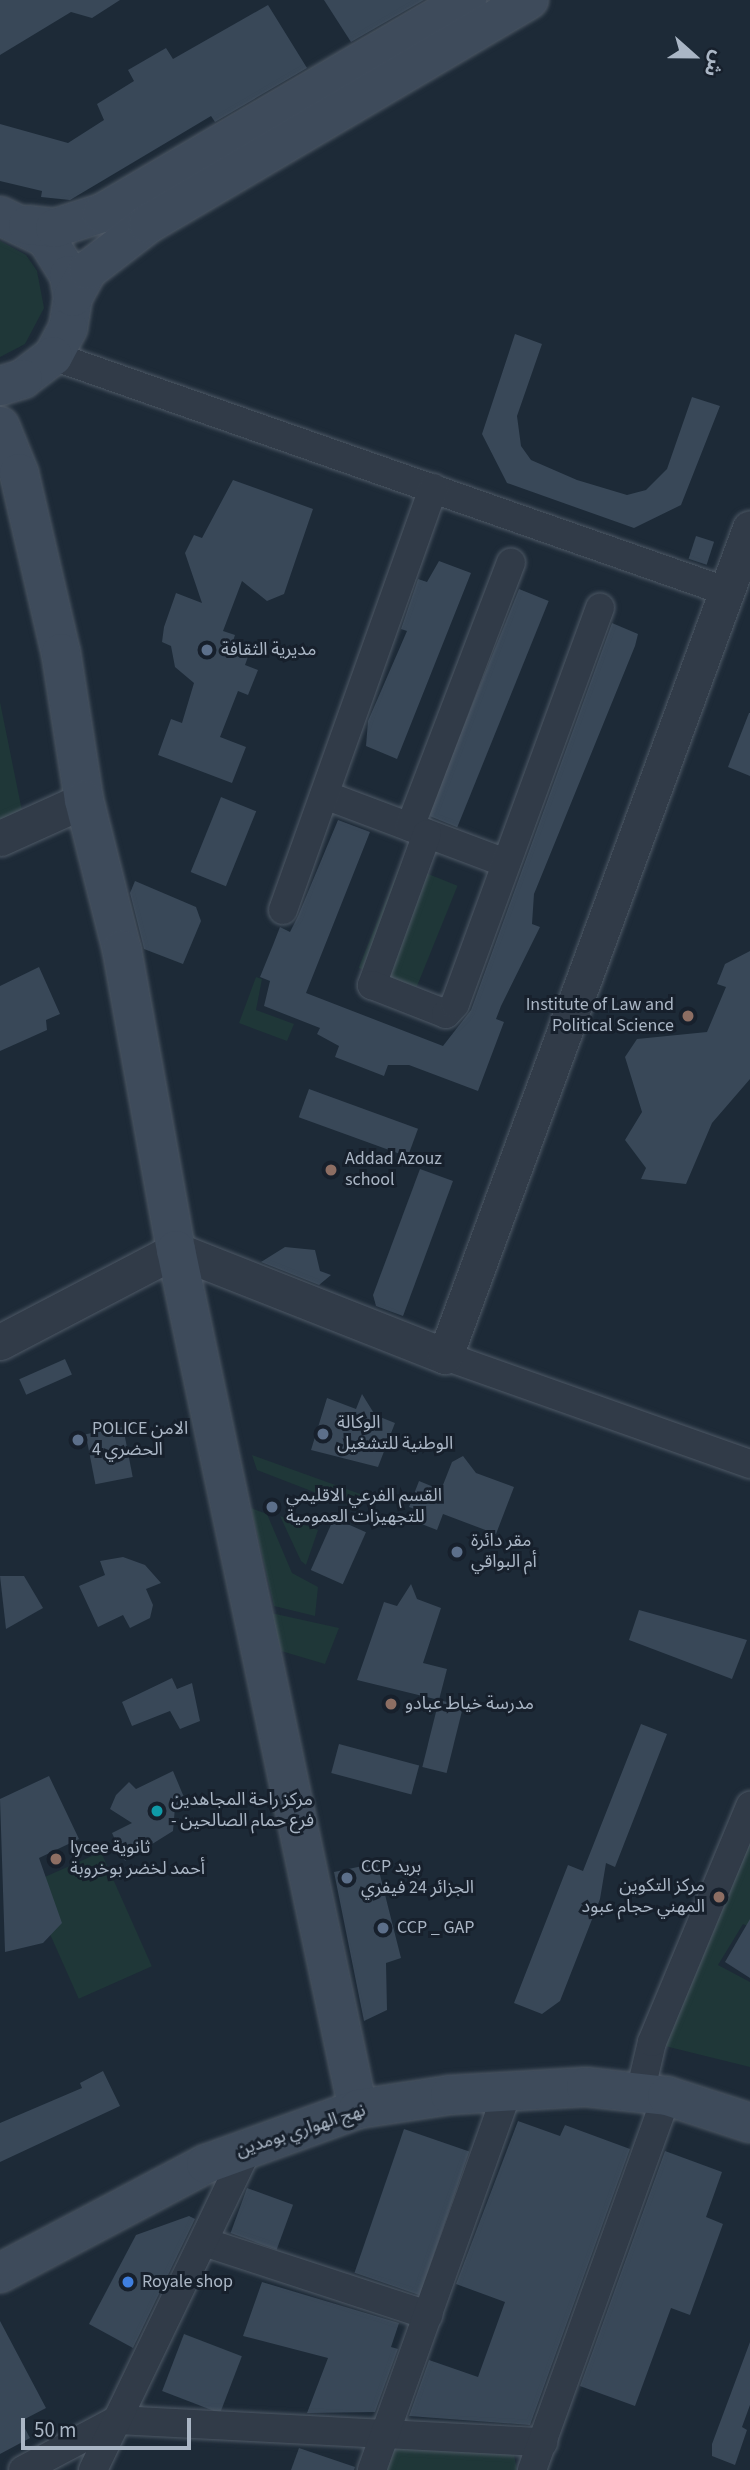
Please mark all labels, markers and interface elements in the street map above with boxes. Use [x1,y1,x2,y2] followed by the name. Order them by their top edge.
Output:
[659,21,729,91] north arrow
[697,47,731,81] text: ش
[221,639,316,661] place label: مديرية الثقافة
[199,642,215,658] marker: مديرية الثقافة
[526,995,674,1038] place label: Institute of Law and Political Science
[680,1008,696,1024] marker: Institute of Law and Political Science
[345,1149,442,1192] place label: Addad Azouz school
[323,1162,339,1178] marker: Addad Azouz school
[337,1413,453,1456] place label: الوكالة الوطنية للتشغيل
[92,1419,188,1462] place label: POLICE الامن الحضري 4
[315,1426,331,1442] marker: الوكالة الوطنية للتشغيل
[70,1432,86,1448] marker: POLICE الامن الحضري 4
[286,1486,442,1528] place label: القسم الفرعي الاقليمي للتجهيزات العمومية
[264,1499,280,1515] marker: القسم الفرعي الاقليمي للتجهيزات العمومية
[471,1531,537,1574] place label: مقر دائرة أم البواقي
[449,1544,465,1560] marker: مقر دائرة أم البواقي
[405,1693,534,1715] place label: مدرسة خياط عبادو
[383,1696,399,1712] marker: مدرسة خياط عبادو
[171,1790,314,1832] place label: مركز راحة المجاهدين - فرع حمام الصالحين
[149,1803,165,1819] marker: مركز راحة المجاهدين - فرع حمام الصالحين
[70,1838,205,1881] place label: lycee ثانوية أحمد لخضر بوخروبة
[48,1851,64,1867] marker: lycee ثانوية أحمد لخضر بوخروبة
[361,1857,474,1899] place label: CCP بريد الجزائر 24 فيفري
[339,1870,355,1886] marker: CCP بريد الجزائر 24 فيفري
[582,1876,705,1918] place label: مركز التكوين المهني حجام عبود
[711,1889,727,1905] marker: مركز التكوين المهني حجام عبود
[397,1917,474,1939] place label: CCP _ GAP
[375,1920,391,1936] marker: CCP _ GAP
[234,2100,368,2162] street label: نهج الهواري بومدين
[142,2271,233,2293] place label: Royale shop
[120,2274,136,2290] marker: Royale shop
[24,2404,194,2448] scale bar
[34,2415,76,2445] text: 50 m

